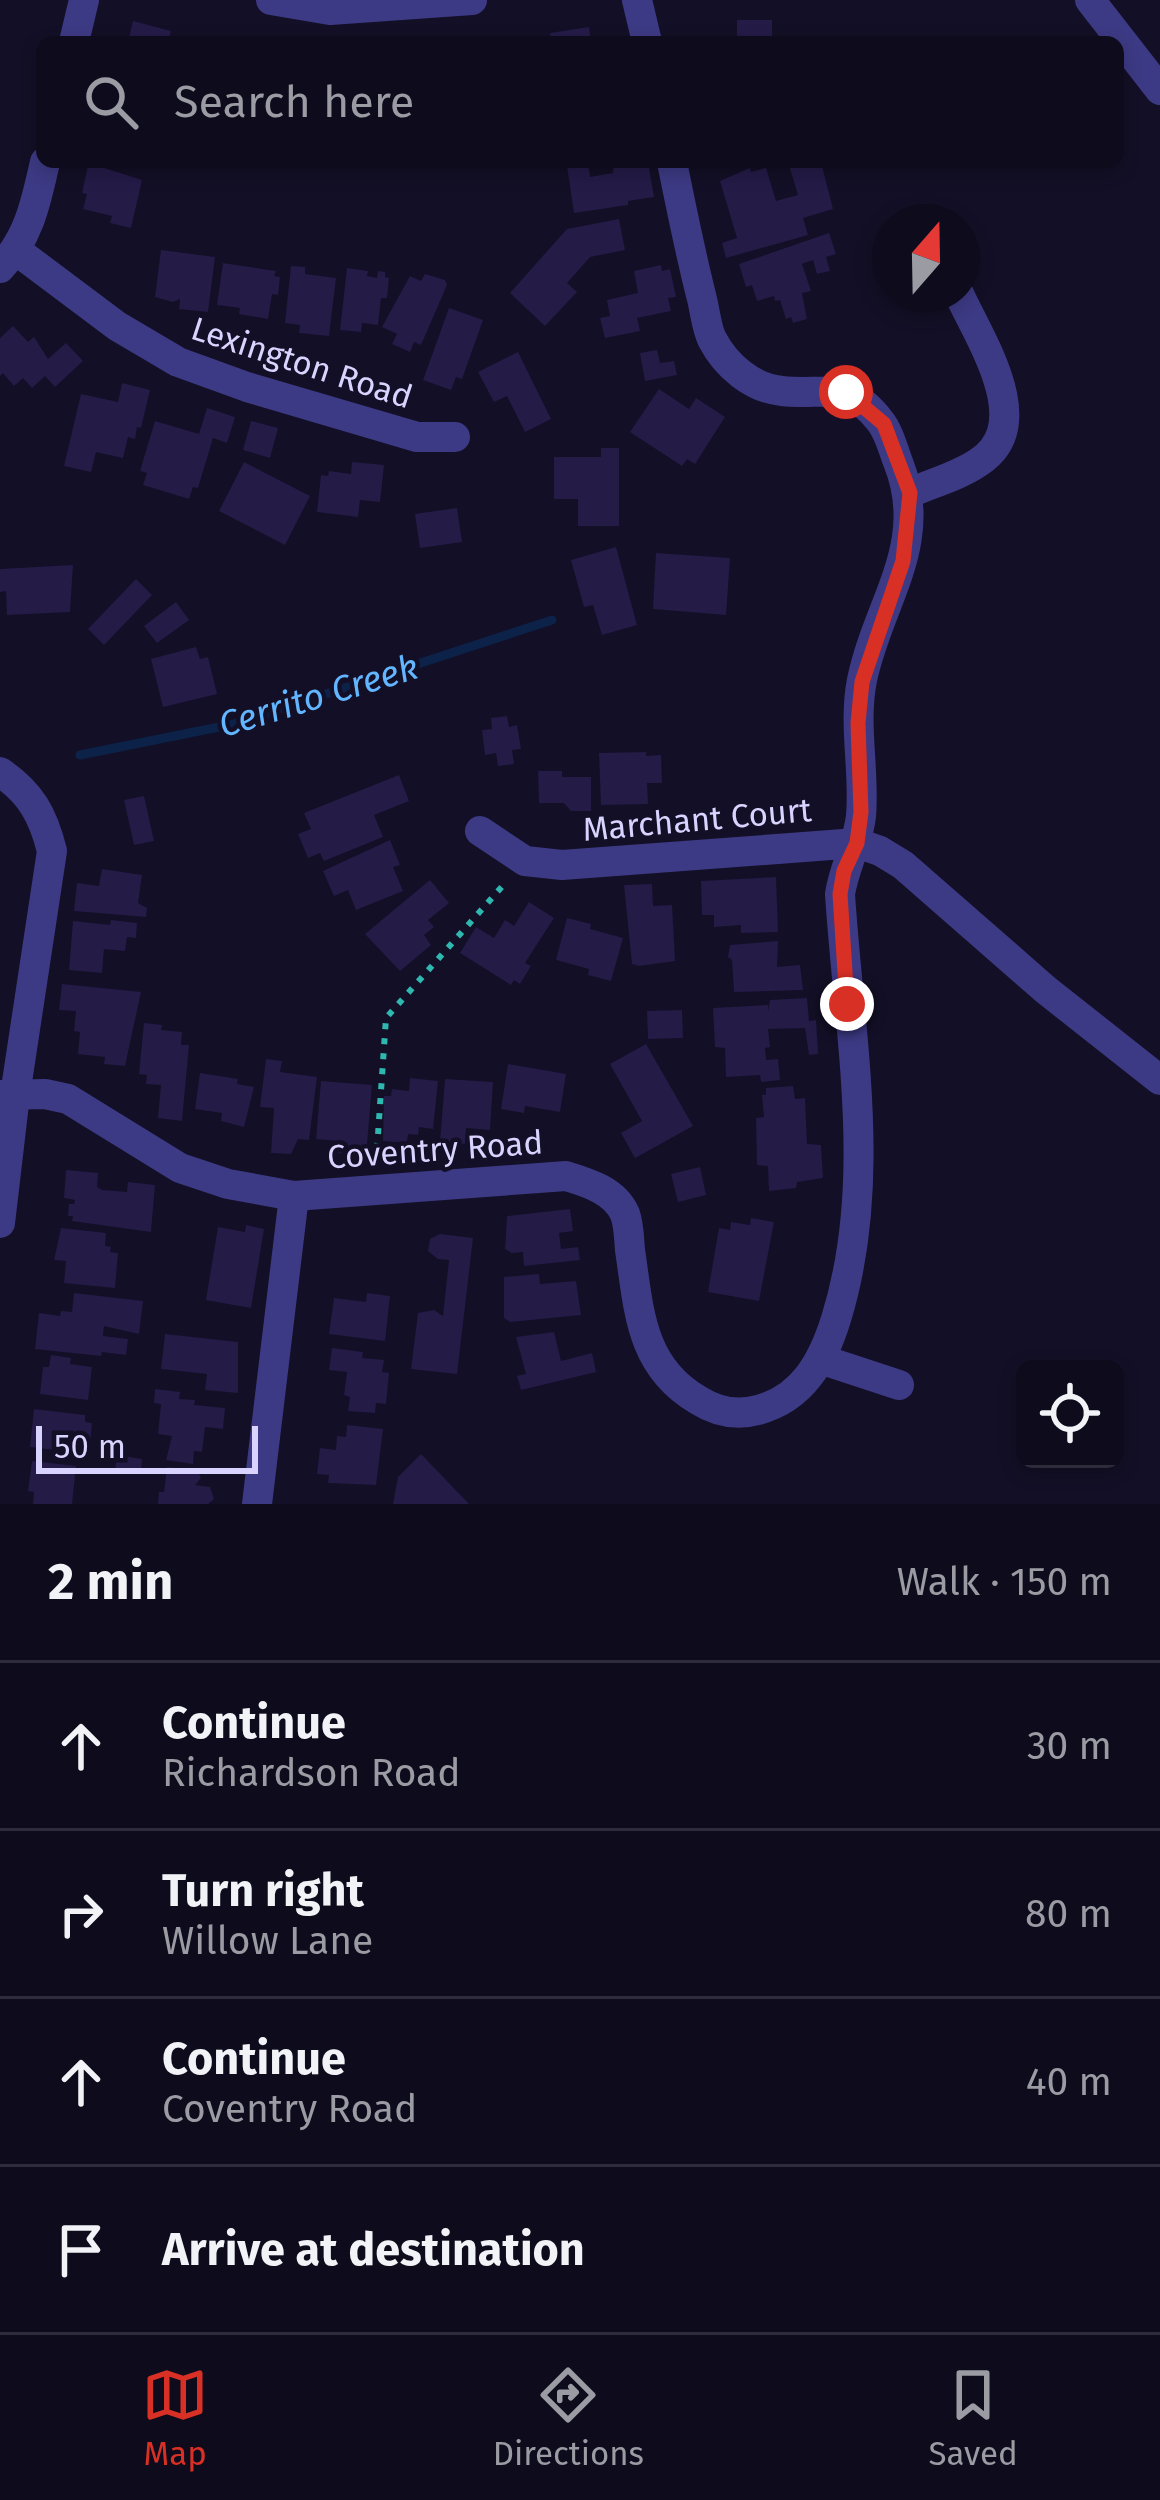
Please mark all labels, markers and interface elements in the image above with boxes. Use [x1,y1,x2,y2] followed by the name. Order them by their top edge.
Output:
[36,36,1124,168] search box
[78,69,144,135] icon: search
[174,75,414,129] text: Search here
[872,204,980,312] north arrow
[186,308,417,418] street label: Lexington Road
[819,365,873,419] route start
[213,645,423,747] water label: Cerrito Creek
[581,790,813,850] street label: Marchant Court
[820,977,874,1031] route end
[326,1123,544,1177] street label: Coventry Road
[1016,1360,1124,1468] map controls
[1016,1360,1124,1468] button: locate
[36,1420,258,1473] scale bar
[54,1427,126,1467] text: 50 m
[48,1551,173,1613] text: 2 min
[897,1559,1112,1605] text: Walk · 150 m
[162,1696,346,1750] text: Continue
[48,1713,114,1779] icon: ahead
[1027,1723,1112,1769] text: 30 m
[162,1750,461,1796] text: Richardson Road
[162,1864,364,1918] text: Turn right
[48,1881,114,1947] icon: right
[1025,1891,1112,1937] text: 80 m
[162,1918,373,1964] text: Willow Lane
[162,2032,346,2086] text: Continue
[48,2049,114,2115] icon: ahead
[1026,2059,1112,2105] text: 40 m
[162,2086,417,2132] text: Coventry Road
[48,2217,114,2283] icon: arrive
[162,2223,585,2277] text: Arrive at destination
[142,2362,208,2474] tab: Map
[493,2362,644,2474] tab: Directions
[928,2362,1018,2474] tab: Saved

